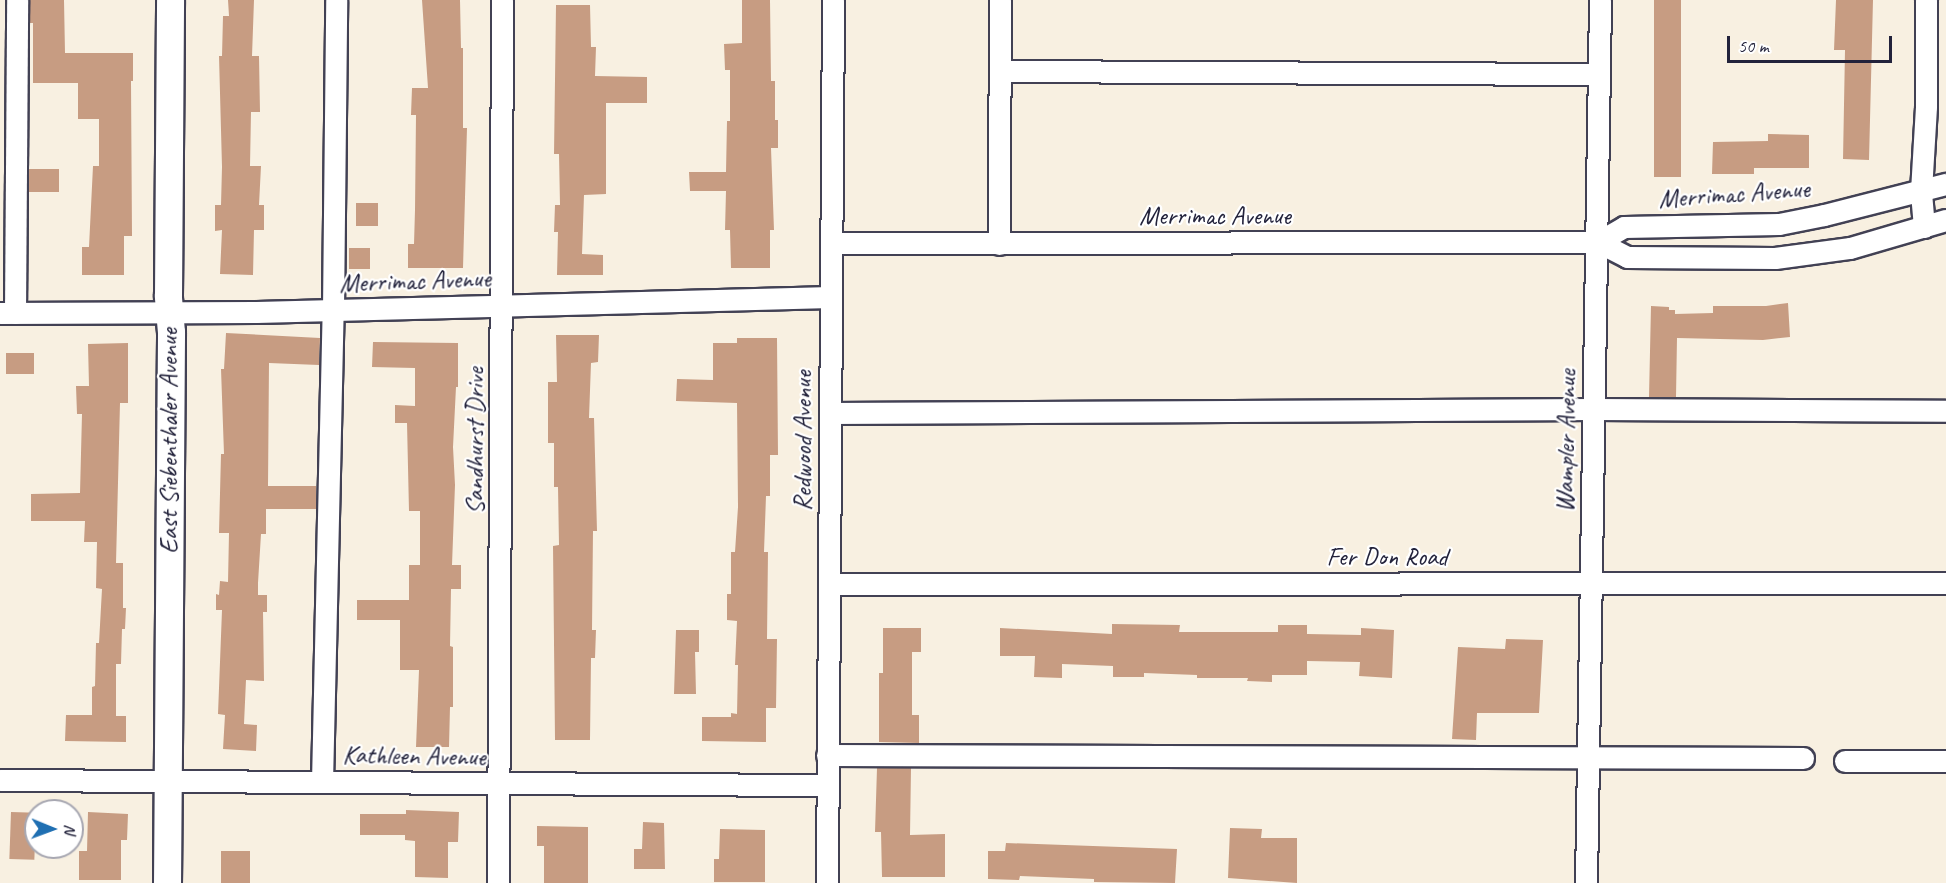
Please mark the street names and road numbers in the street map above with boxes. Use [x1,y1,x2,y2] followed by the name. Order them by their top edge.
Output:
[1657,173,1811,215] street label: Merrimac Avenue
[1139,200,1291,232] street label: Merrimac Avenue
[339,263,491,299] street label: Merrimac Avenue
[153,327,185,555] street label: East Siebenthaler Avenue
[459,368,491,514] street label: Sandhurst Drive
[1549,369,1583,513] street label: Wampler Avenue
[787,371,819,511] street label: Redwood Avenue
[1326,541,1448,573] street label: Fer Don Road
[342,739,486,773] street label: Kathleen Avenue

